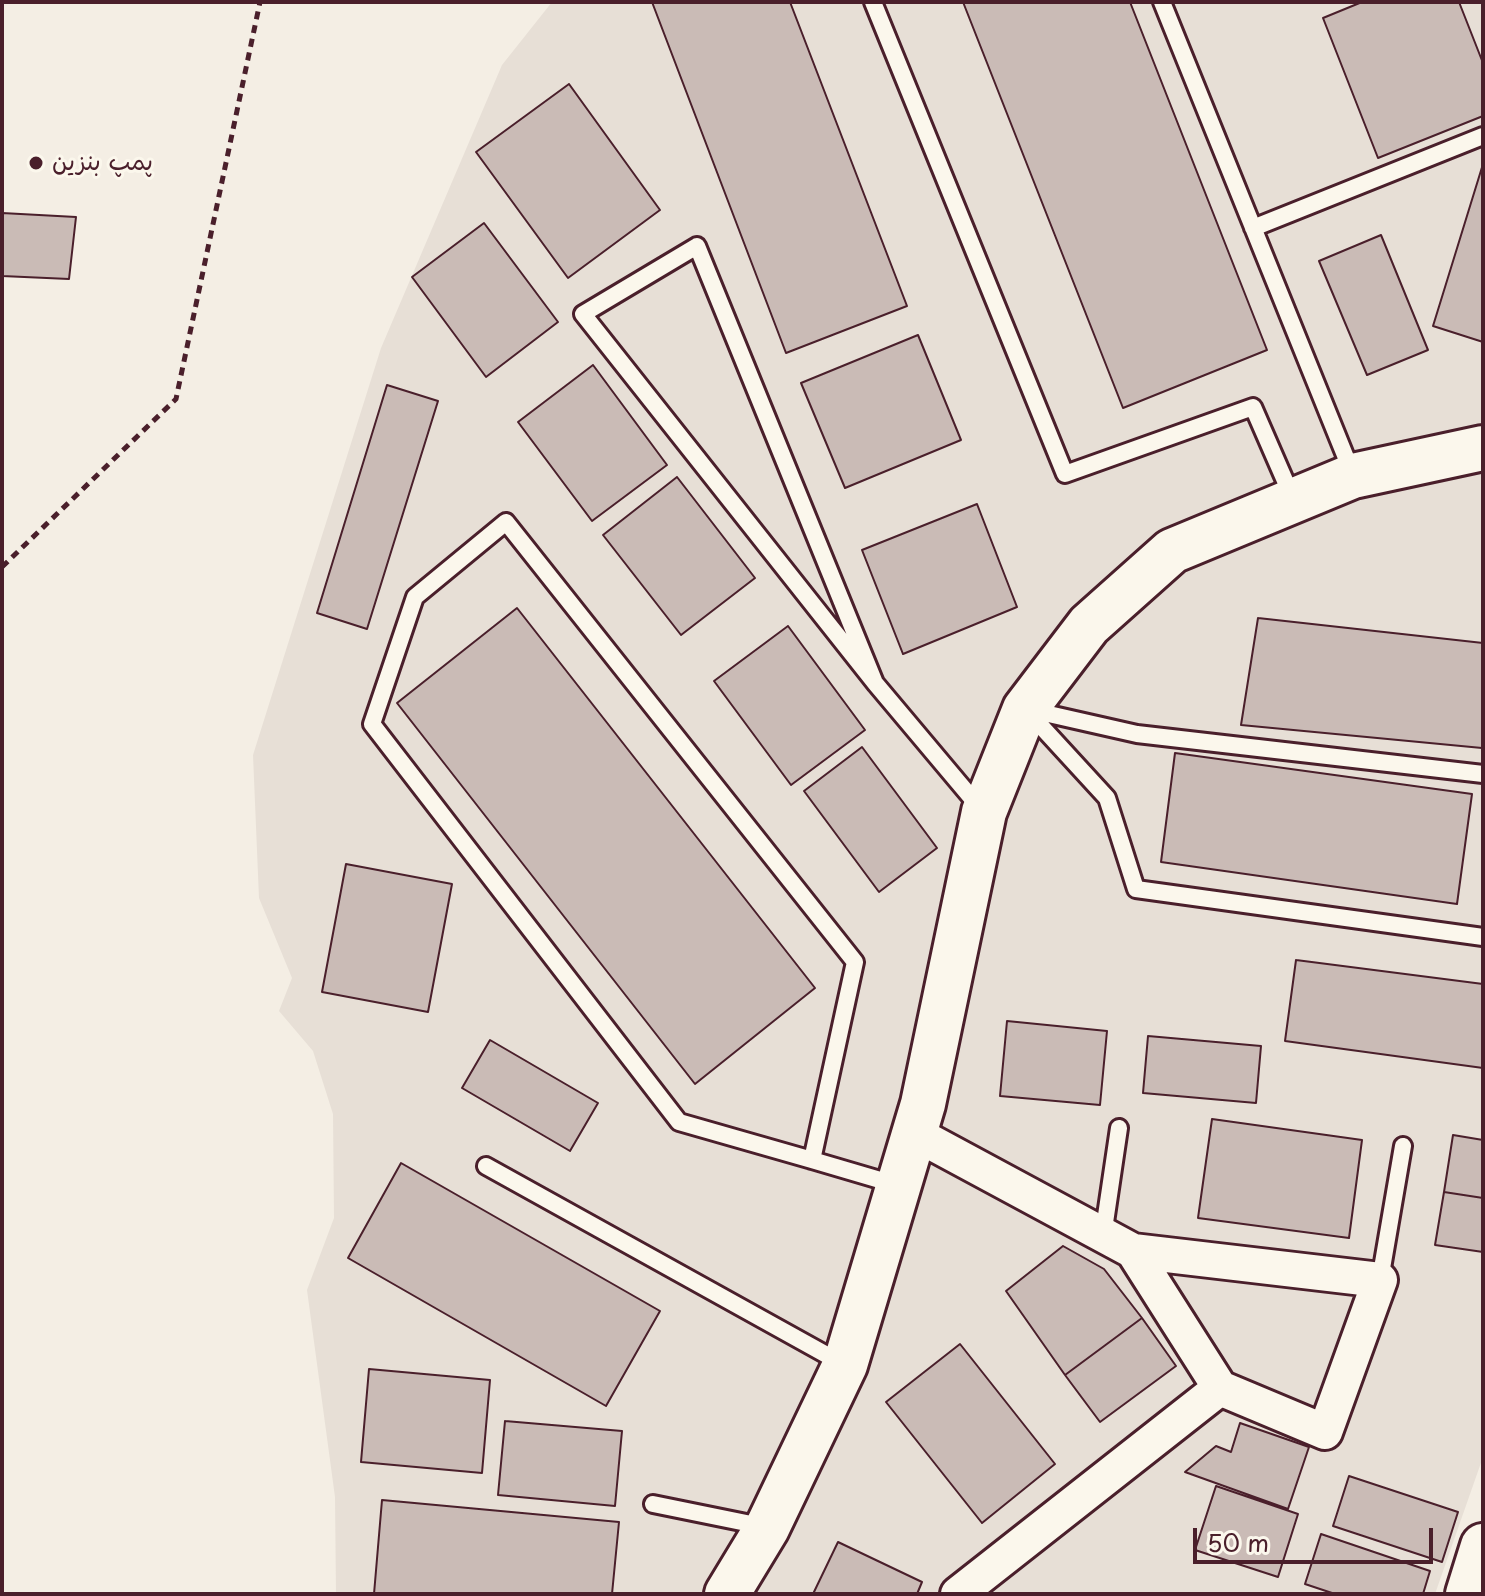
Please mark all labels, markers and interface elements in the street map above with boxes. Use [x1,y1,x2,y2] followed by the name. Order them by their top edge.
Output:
[52,149,153,177] place label: پمپ بنزین
[27,154,45,172] marker: پمپ بنزین
[1197,1512,1437,1562] scale bar
[1207,1524,1269,1560] text: 50 m

